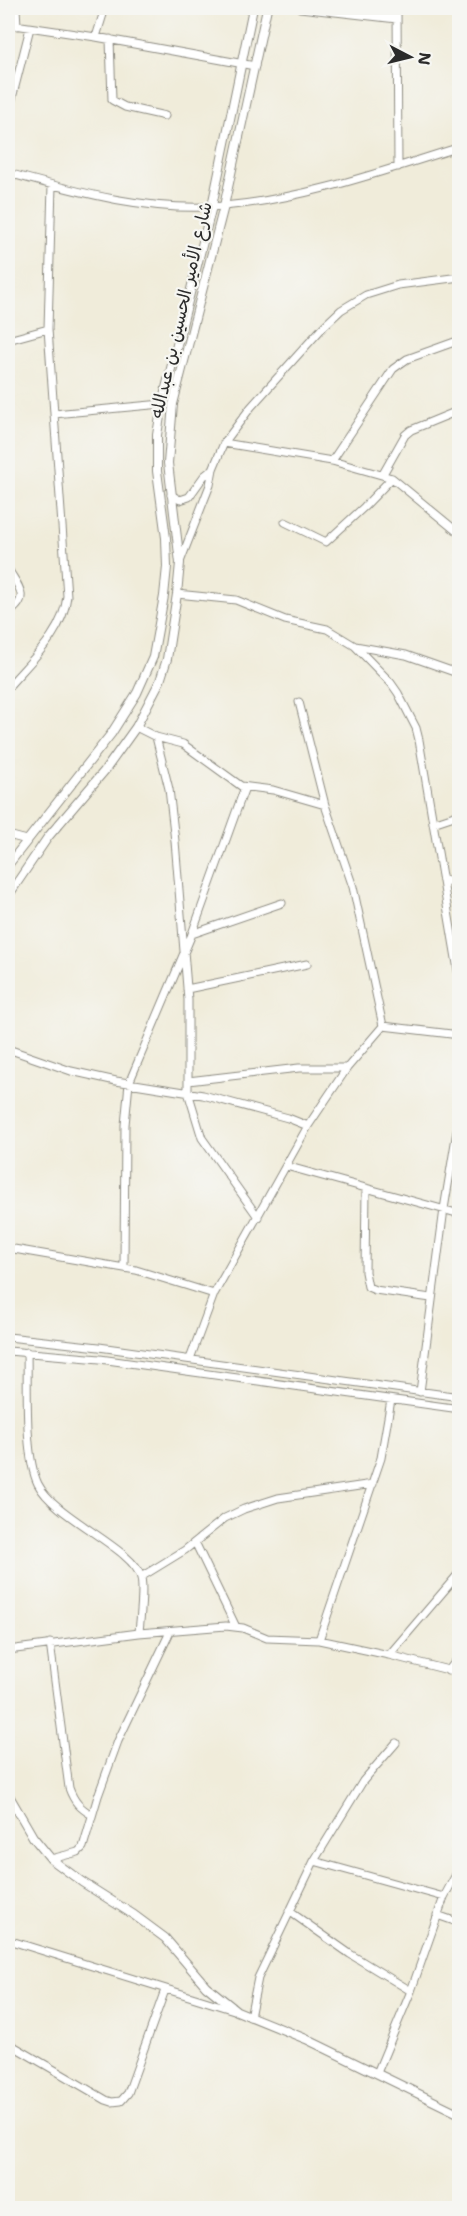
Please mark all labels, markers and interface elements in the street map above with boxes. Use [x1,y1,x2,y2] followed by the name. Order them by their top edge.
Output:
[380,27,440,87] north arrow
[413,51,436,66] text: N
[144,199,218,421] street label: شارع الأمير الحسين بن عبدالله

